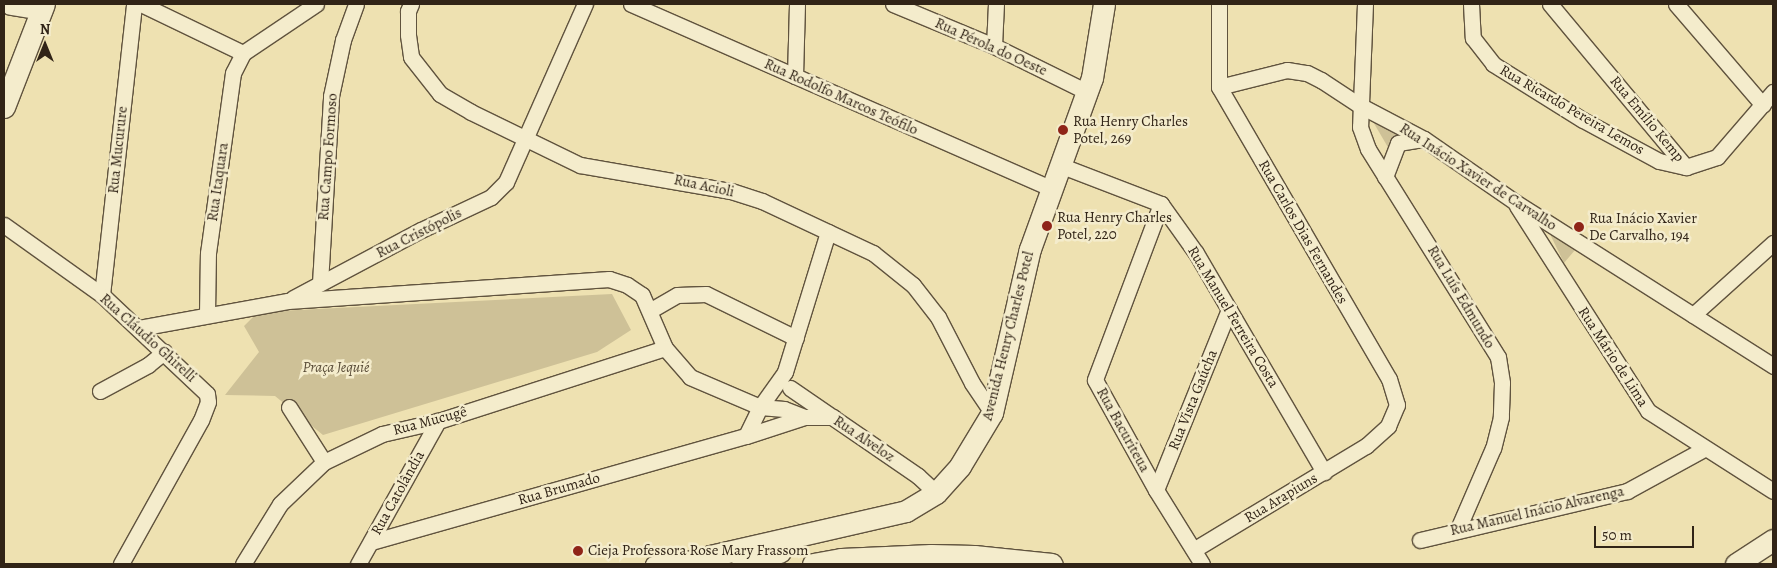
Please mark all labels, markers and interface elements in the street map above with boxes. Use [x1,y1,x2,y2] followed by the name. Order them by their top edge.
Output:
[932,14,1050,80] street label: Rua Pérola do Oeste
[20,20,70,70] north arrow
[40,20,50,39] text: N
[761,55,921,139] street label: Rua Rodolfo Marcos Teófilo
[1496,61,1648,159] street label: Rua Ricardo Pereira Lemos
[1606,72,1688,166] street label: Rua Emílio Kemp
[315,93,341,221] street label: Rua Campo Formoso
[104,105,132,195] street label: Rua Mucurure
[1073,112,1188,147] place label: Rua Henry Charles Potel, 269
[1396,119,1560,235] street label: Rua Inácio Xavier de Carvalho
[1057,124,1069,136] marker: Rua Henry Charles Potel, 269
[204,141,232,223] street label: Rua Itaquara
[1254,157,1352,307] street label: Rua Carlos Dias Fernandes
[672,171,736,201] street label: Rua Acioli
[373,204,465,262] street label: Rua Cristópolis
[1057,208,1172,243] place label: Rua Henry Charles Potel, 220
[1589,209,1697,244] place label: Rua Inácio Xavier De Carvalho, 194
[1041,220,1053,232] marker: Rua Henry Charles Potel, 220
[1573,221,1585,233] marker: Rua Inácio Xavier De Carvalho, 194
[1423,242,1499,352] street label: Rua Luís Edmundo
[1184,243,1282,391] street label: Rua Manuel Ferreira Costa
[978,250,1038,422] street label: Avenida Henry Charles Potel
[96,290,200,386] street label: Rua Cláudio Ghirelli
[1574,304,1652,410] street label: Rua Mário de Lima
[1165,347,1221,453] street label: Rua Vista Gaúcha
[303,359,369,377] park label: Praça Jequié
[1092,385,1154,475] street label: Rua Bacuriteua
[391,402,469,440] street label: Rua Mucugê
[830,412,898,466] street label: Rua Alveloz
[367,448,429,538] street label: Rua Catolândia
[516,469,602,509] street label: Rua Brumado
[1241,469,1321,527] street label: Rua Arapiuns
[1448,482,1626,540] street label: Rua Manuel Inácio Alvarenga
[1597,516,1697,548] scale bar
[1602,525,1632,545] text: 50 m
[588,542,808,560] place label: Cieja Professora Rose Mary Frassom
[572,545,584,557] marker: Cieja Professora Rose Mary Frassom

